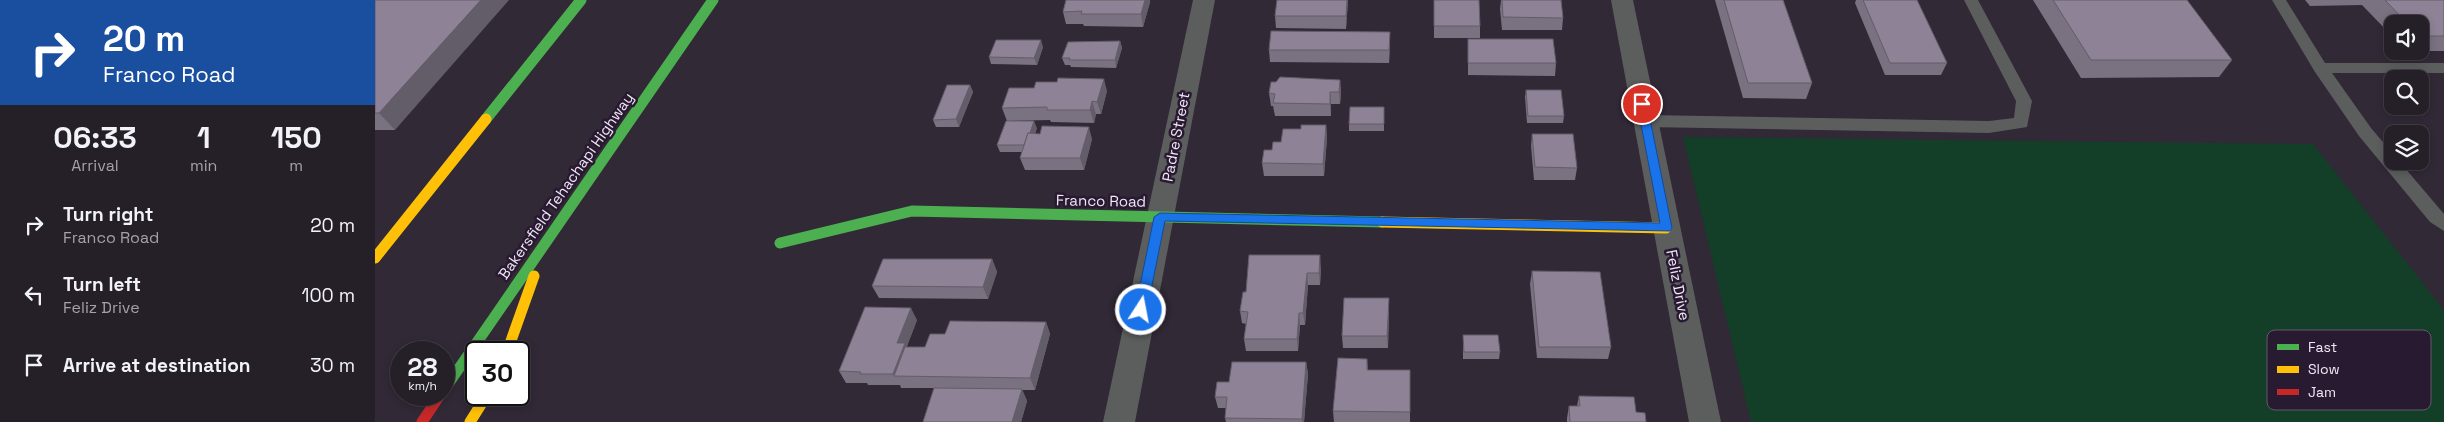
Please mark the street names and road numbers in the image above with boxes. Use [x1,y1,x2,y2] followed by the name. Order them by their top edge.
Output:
[494,89,637,283] street label: Bakersfield Tehachapi Highway
[1158,90,1194,183] street label: Padre Street
[1056,190,1146,211] street label: Franco Road
[1662,248,1695,322] street label: Feliz Drive

